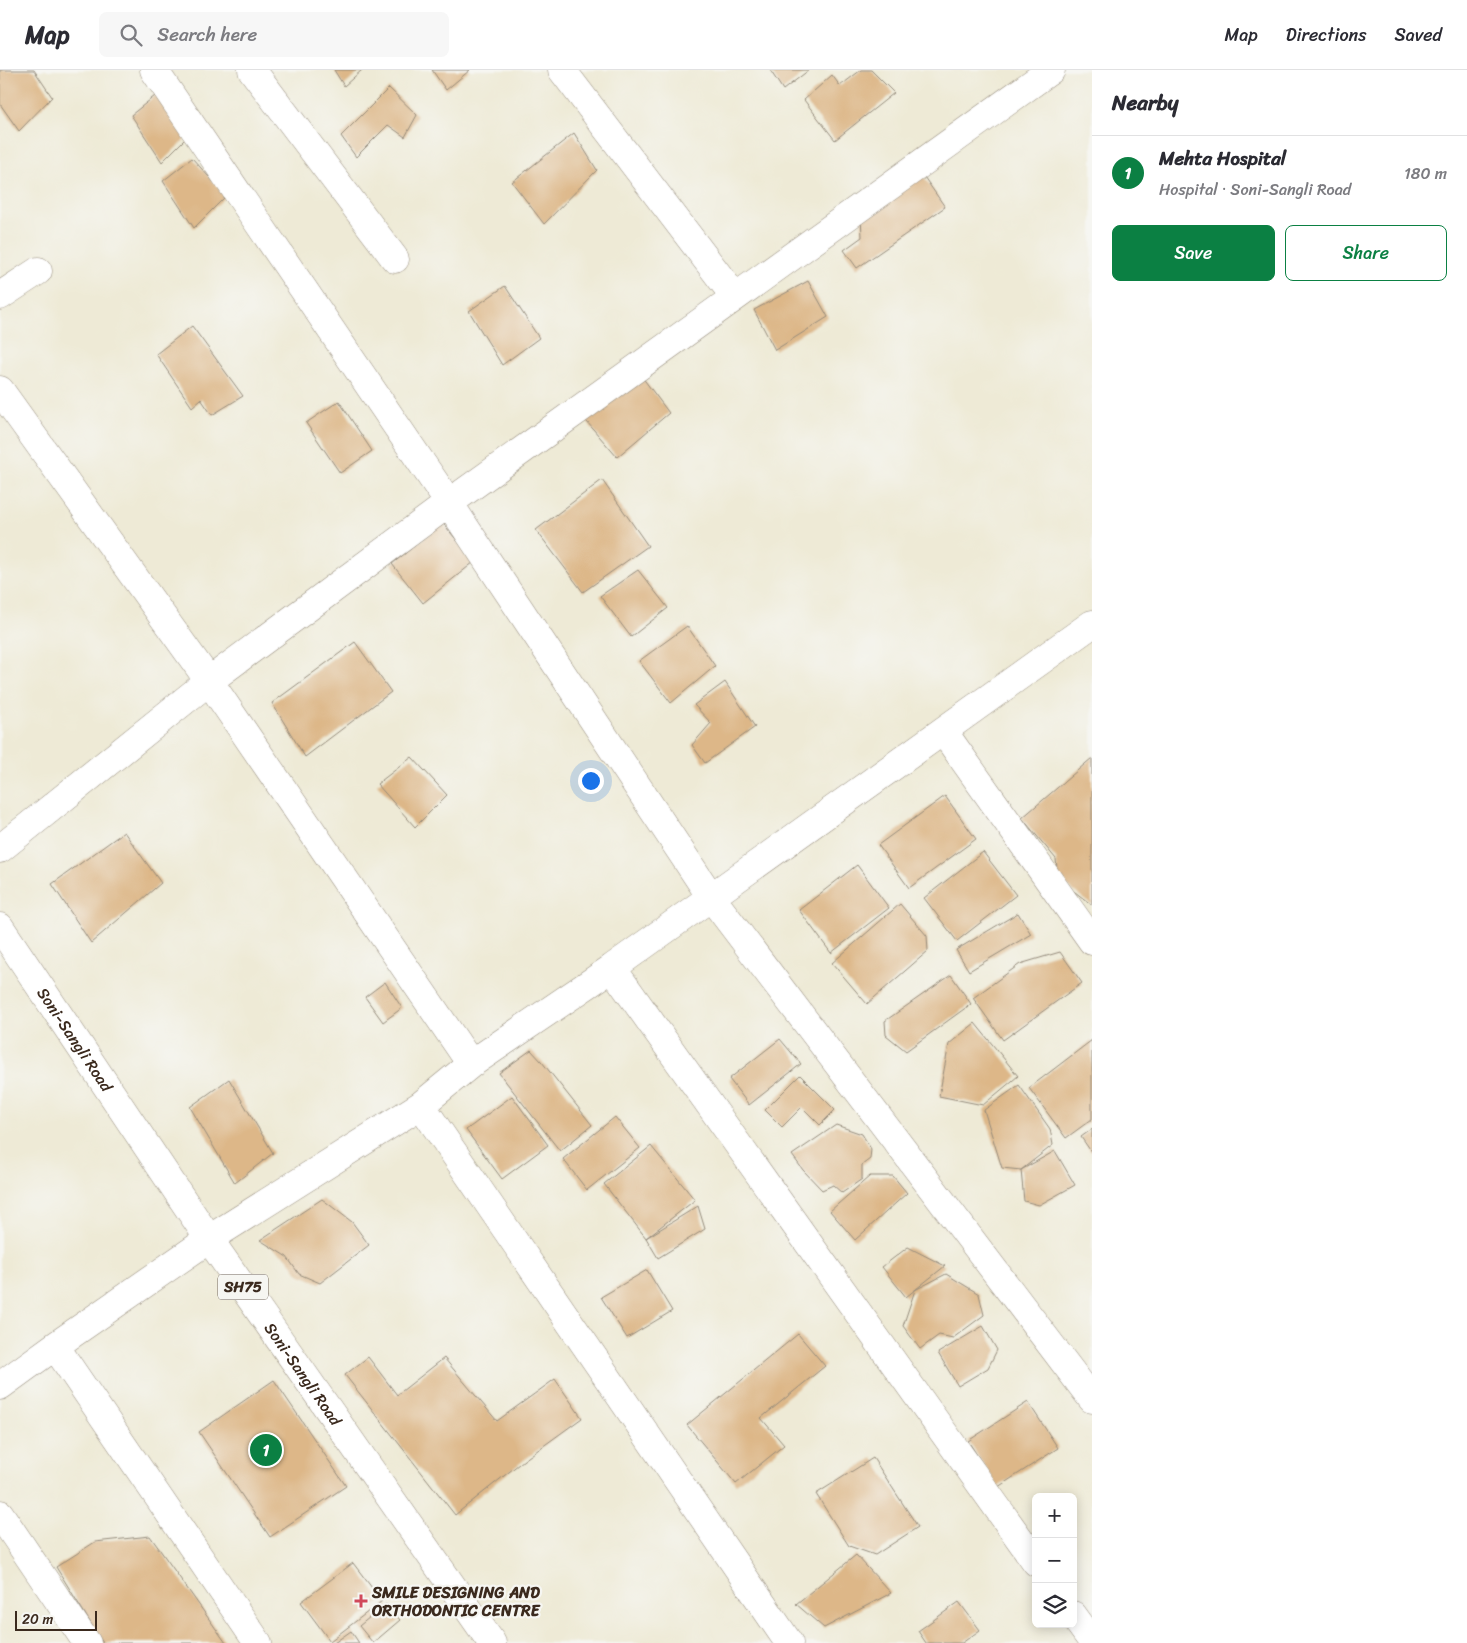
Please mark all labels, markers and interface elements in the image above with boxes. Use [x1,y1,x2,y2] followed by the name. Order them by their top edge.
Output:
[99,12,449,57] search box
[25,14,69,56] text: Map
[157,18,257,51] text: Search here
[1225,19,1258,51] text: Map
[1286,19,1367,51] text: Directions
[1395,19,1442,51] text: Saved
[117,21,145,49] icon: search
[1112,84,1178,122] text: Nearby
[1159,142,1286,175] text: Mehta Hospital
[1125,159,1131,188] text: 1
[1404,159,1447,188] text: 180 m
[1159,175,1351,204] text: Hospital · Soni-Sangli Road
[1112,225,1275,281] button: Save
[1285,225,1447,281] button: Share
[578,768,604,794] your location
[29,981,122,1099] street label: Soni-Sangli Road
[218,1274,268,1300] road number: SH75
[257,1316,351,1433] street label: Soni-Sangli Road
[250,1431,282,1469] pin: 1
[1032,1493,1077,1628] map controls
[1032,1493,1077,1538] button: +
[1032,1538,1077,1583] button: −
[371,1578,541,1625] place label: SMILE DESIGNING AND ORTHODONTIC CENTRE
[1032,1583,1077,1628] button: layers
[354,1594,368,1608] marker: SMILE DESIGNING AND ORTHODONTIC CENTRE
[22,1607,53,1632] text: 20 m
[15,1608,98,1631] scale bar

